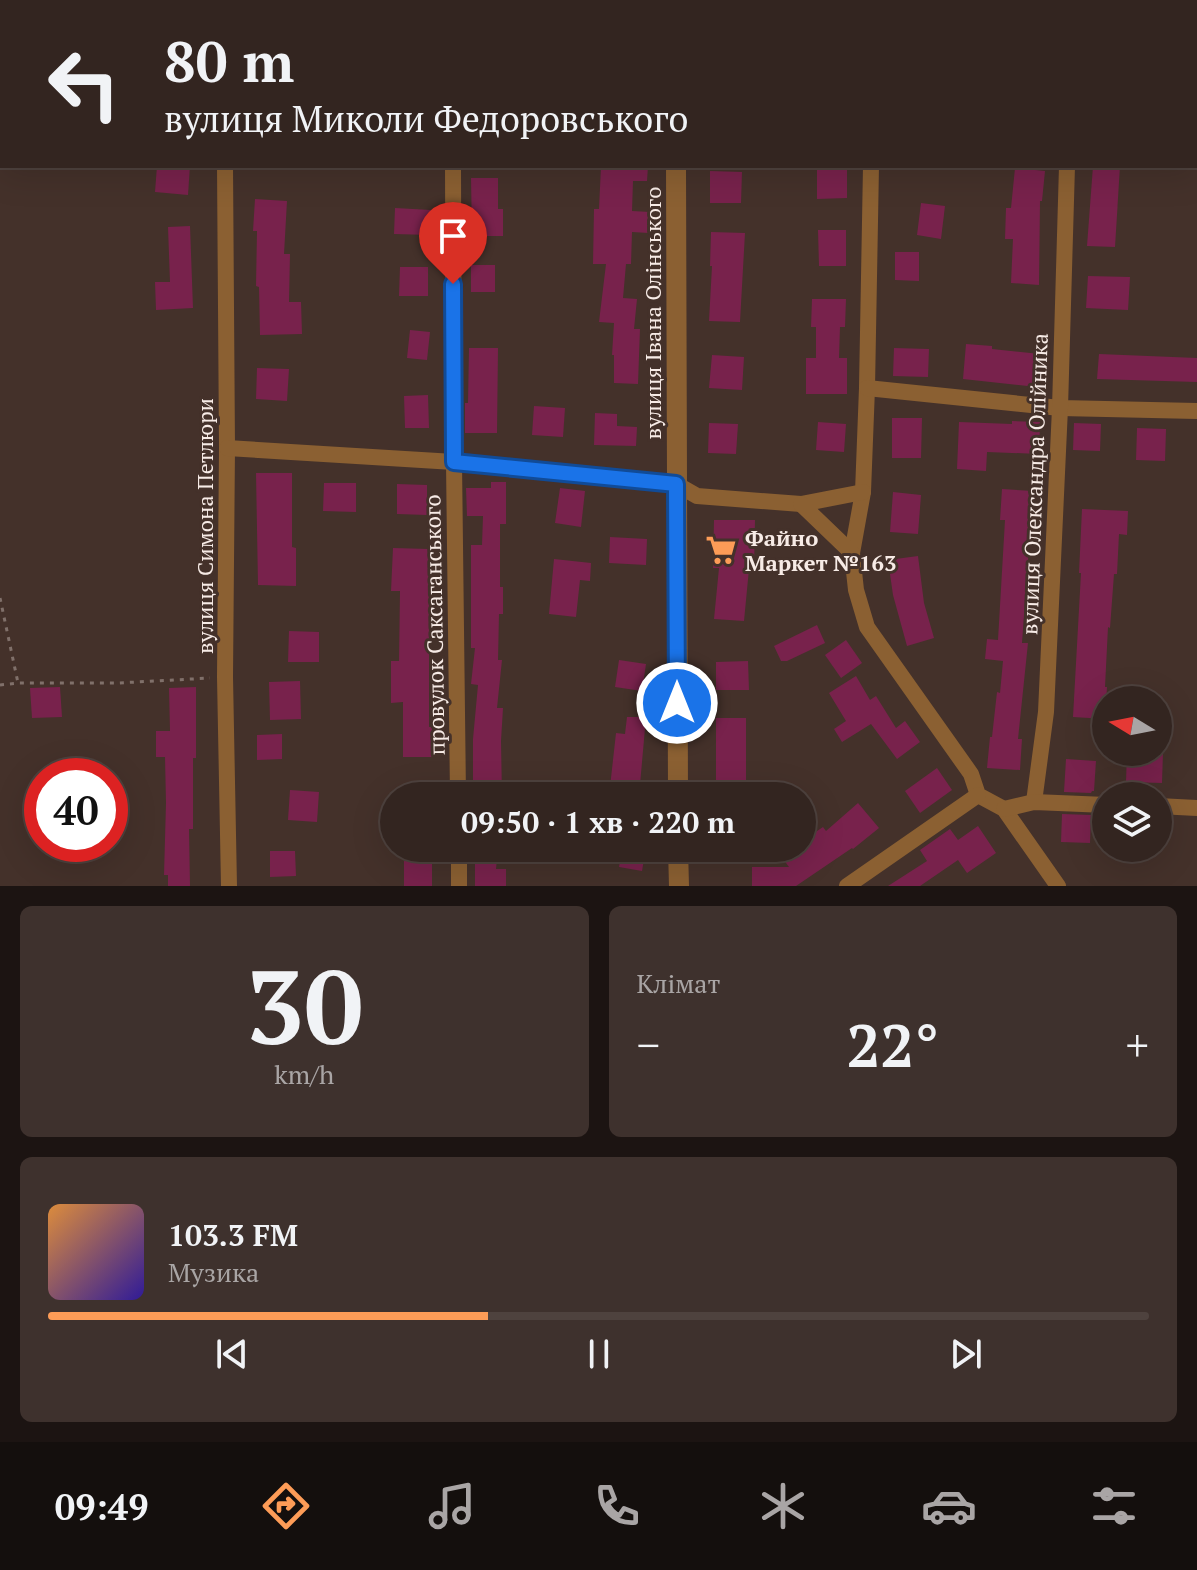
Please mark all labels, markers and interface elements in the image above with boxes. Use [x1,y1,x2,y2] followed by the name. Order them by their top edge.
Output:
[164,24,294,98] text: 80 m
[32,32,136,136] icon: left
[164,95,689,142] text: вулиця Миколи Федоровського
[638,187,667,439] street label: вулиця Івана Олінського
[419,202,487,284] pin
[431,214,475,258] icon: arrive
[1014,333,1054,635] street label: вулиця Олександра Олійника
[190,398,219,654] street label: вулиця Симона Петлюри
[417,494,451,756] street label: провулок Саксаганського
[745,523,896,577] place label: Файно Маркет №163
[704,533,738,567] supermarket icon: Файно Маркет №163
[635,661,719,745] position arrow
[1092,686,1172,766] north arrow
[1092,686,1172,862] map controls
[24,758,128,862] speed limit sign: 40
[1092,782,1172,862] button: layers
[461,802,735,842] text: 09:50 · 1 хв · 220 m
[245,936,363,1074] text: 30
[637,966,720,1000] text: Клімат
[846,1005,939,1084] text: 22°
[637,1015,660,1074] text: −
[1126,1015,1149,1074] text: +
[274,1057,334,1091] text: km/h
[168,1215,298,1255] text: 103.3 FM
[168,1255,259,1289] text: Музика
[210,1332,254,1376] icon: previous
[577,1332,621,1376] icon: pause
[944,1332,988,1376] icon: next
[258,1478,314,1534] icon: directions
[424,1478,480,1534] icon: music
[589,1478,645,1534] icon: phone
[755,1478,811,1534] icon: climate
[921,1478,977,1534] icon: car
[1086,1478,1142,1534] icon: filters
[55,1483,149,1530] text: 09:49

